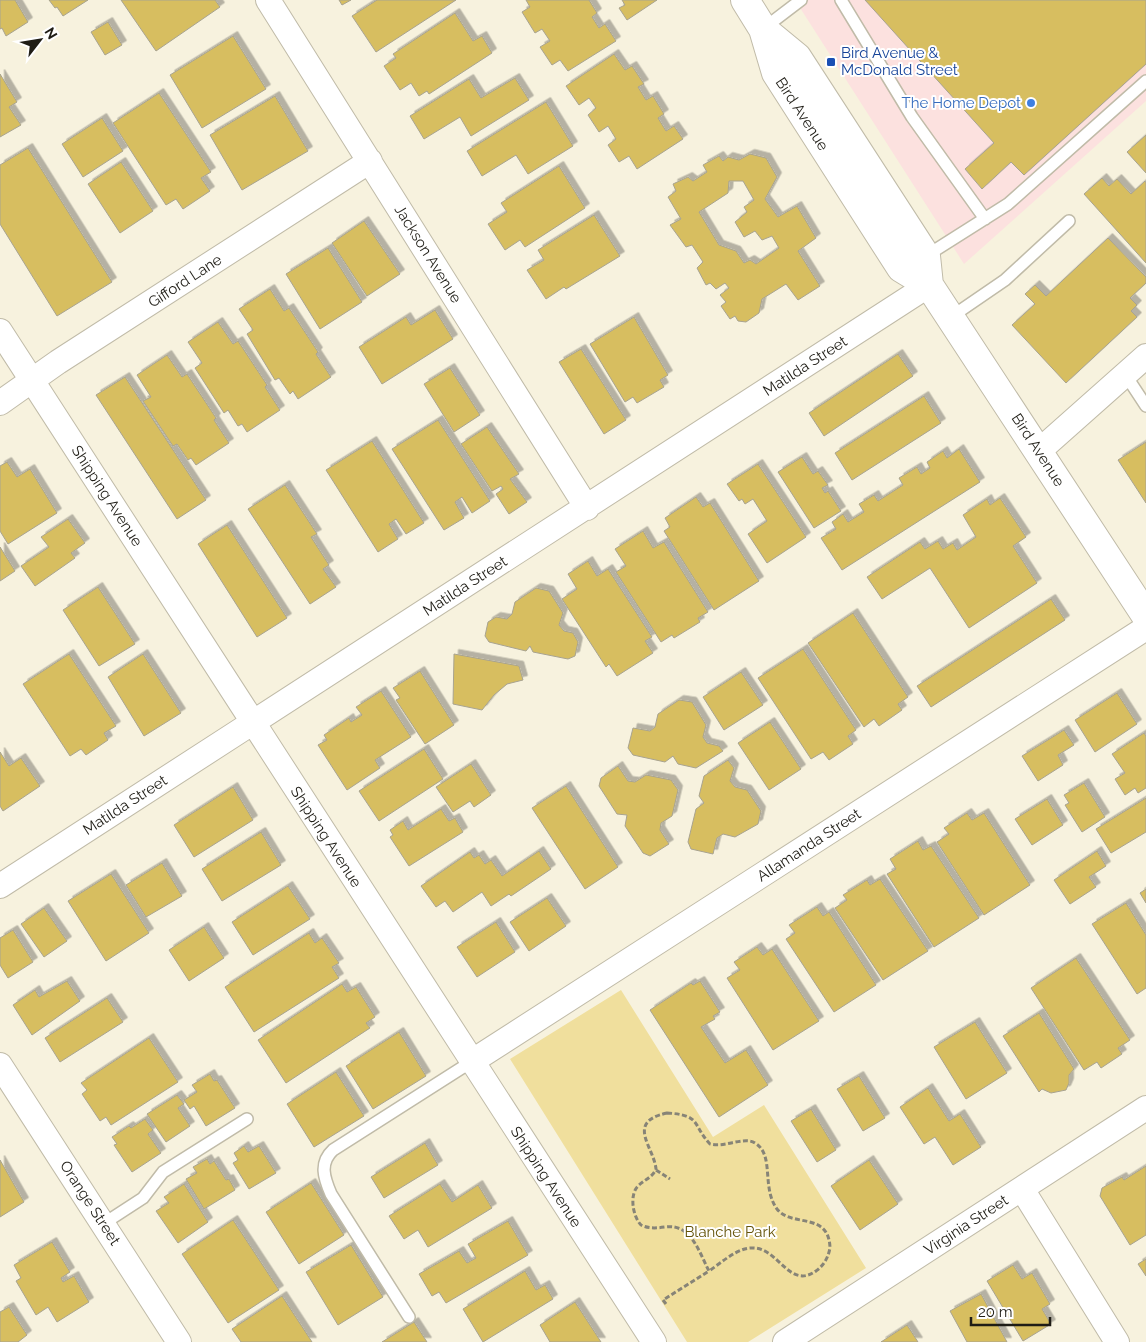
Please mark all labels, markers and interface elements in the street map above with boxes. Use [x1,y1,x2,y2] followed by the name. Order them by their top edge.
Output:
[15,15,65,65] north arrow
[42,25,61,42] text: N
[841,44,958,79] place label: Bird Avenue & McDonald Street
[825,56,837,68] marker: Bird Avenue & McDonald Street
[772,74,832,154] street label: Bird Avenue
[902,94,1021,112] place label: The Home Depot
[1025,97,1037,109] marker: The Home Depot
[391,202,466,307] street label: Jackson Avenue
[145,250,225,311] street label: Gifford Lane
[760,332,850,400] street label: Matilda Street
[1008,410,1068,490] street label: Bird Avenue
[68,442,146,550] street label: Shipping Avenue
[420,552,510,620] street label: Matilda Street
[80,771,170,839] street label: Matilda Street
[287,783,365,891] street label: Shipping Avenue
[754,805,864,885] street label: Allamanda Street
[507,1123,585,1231] street label: Shipping Avenue
[56,1157,124,1249] street label: Orange Street
[921,1191,1011,1259] street label: Virginia Street
[684,1223,776,1241] park label: Blanche Park
[971,1294,1050,1326] scale bar
[978,1303,1013,1321] text: 20 m

